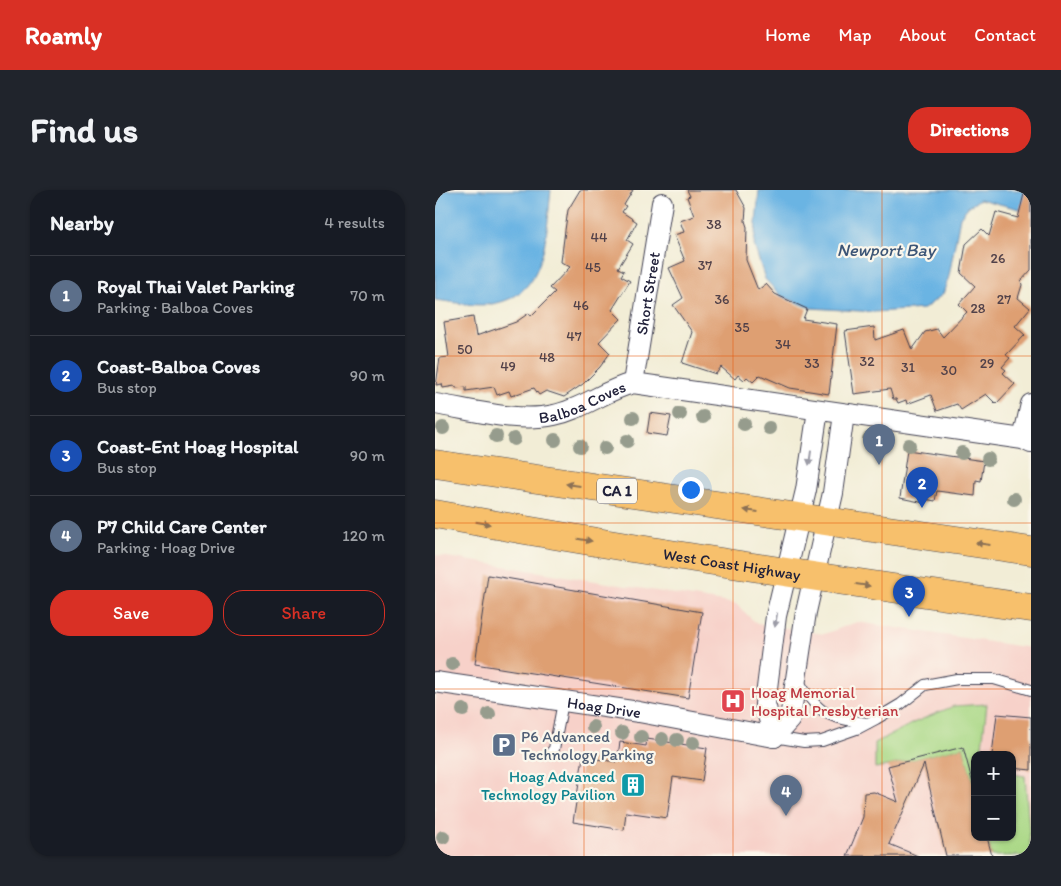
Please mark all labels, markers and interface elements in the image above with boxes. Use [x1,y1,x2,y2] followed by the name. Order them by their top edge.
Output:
[25,21,102,50] text: Roamly
[765,24,811,46] text: Home
[839,24,872,46] text: Map
[900,24,946,46] text: About
[974,24,1036,46] text: Contact
[908,107,1031,153] button: Directions
[30,109,138,151] text: Find us
[50,210,114,235] text: Nearby
[324,213,385,232] text: 4 results
[706,216,722,233] house number: 38
[591,229,608,246] house number: 44
[837,239,938,261] water label: Newport Bay
[632,250,664,336] street label: Short Street
[991,250,1005,267] house number: 26
[698,257,712,274] house number: 37
[585,259,601,276] house number: 45
[97,275,294,298] text: Royal Thai Valet Parking
[62,286,70,305] text: 1
[350,286,385,305] text: 70 m
[714,291,730,308] house number: 36
[997,291,1011,308] house number: 27
[573,297,589,314] house number: 46
[97,298,253,317] text: Parking · Balboa Coves
[970,300,986,317] house number: 28
[735,319,749,336] house number: 35
[566,328,582,345] house number: 47
[775,336,792,353] house number: 34
[457,341,473,358] house number: 50
[539,349,555,366] house number: 48
[860,353,875,370] house number: 32
[97,355,260,378] text: Coast-Balboa Coves
[804,355,820,372] house number: 33
[980,355,994,372] house number: 29
[500,358,516,375] house number: 49
[901,359,916,376] house number: 31
[941,362,957,379] house number: 30
[62,366,70,385] text: 2
[350,366,385,385] text: 90 m
[538,377,628,427] street label: Balboa Coves
[97,378,157,397] text: Bus stop
[863,424,895,465] pin: 1
[97,435,298,458] text: Coast-Ent Hoag Hospital
[62,446,70,465] text: 3
[350,446,385,465] text: 90 m
[806,450,814,466] one-way arrow
[97,458,157,477] text: Bus stop
[906,467,938,508] pin: 2
[678,477,704,503] your location
[597,478,637,504] road number: CA 1
[565,481,581,489] one-way arrow
[743,507,759,515] one-way arrow
[97,515,267,538] text: P7 Child Care Center
[475,519,491,527] one-way arrow
[61,526,71,545] text: 4
[342,526,385,545] text: 120 m
[577,537,593,545] one-way arrow
[97,538,235,557] text: Parking · Hoag Drive
[974,540,990,548] one-way arrow
[661,544,802,584] street label: West Coast Highway
[893,576,925,617] pin: 3
[855,581,871,589] one-way arrow
[50,590,213,636] button: Save
[223,590,385,636] button: Share
[772,612,780,628] one-way arrow
[751,683,899,720] place label: Hoag Memorial Hospital Presbyterian
[720,688,746,714] hospital icon: Hoag Memorial Hospital Presbyterian
[566,693,642,722] street label: Hoag Drive
[521,727,654,764] place label: P6 Advanced Technology Parking
[491,732,517,758] parking icon: P6 Advanced Technology Parking
[971,751,1016,841] map controls
[971,751,1016,796] button: +
[481,767,615,804] place label: Hoag Advanced Technology Pavilion
[620,772,646,798] building icon: Hoag Advanced Technology Pavilion
[770,775,802,816] pin: 4
[971,796,1016,841] button: −

